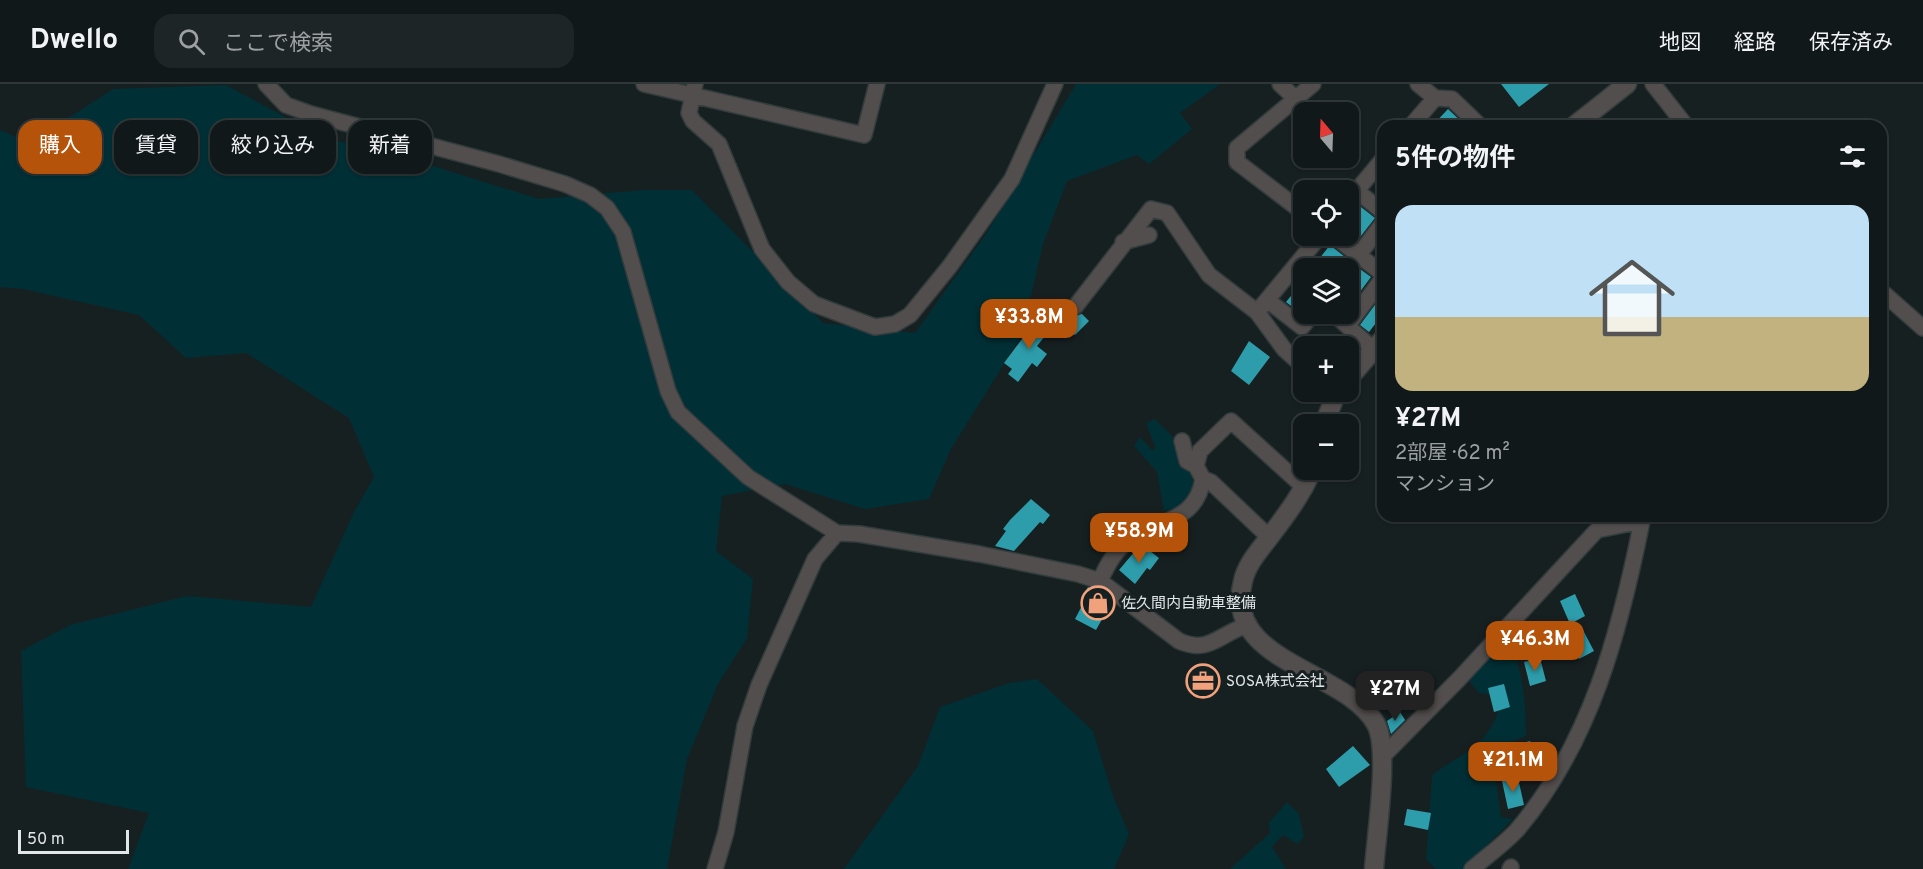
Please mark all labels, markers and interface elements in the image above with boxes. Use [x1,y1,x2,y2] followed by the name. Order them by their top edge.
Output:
[154,14,574,68] search box
[30,23,118,59] text: Dwello
[175,25,208,58] icon: search
[1659,30,1701,57] text: 地図
[1734,30,1776,57] text: 経路
[1809,30,1893,57] text: 保存済み
[223,31,333,58] text: ここで検索
[1293,102,1359,168] north arrow
[1293,102,1359,480] map controls
[18,120,102,174] chip: 購入
[114,120,198,174] chip: 賃貸
[210,120,336,174] chip: 絞り込み
[348,120,432,174] chip: 新着
[1836,140,1869,173] icon: filters
[1395,143,1515,176] text: 5件の物件
[1293,180,1359,246] button: locate
[1578,244,1686,352] icon: home
[1293,258,1359,324] button: layers
[980,299,1078,350] pin: ¥33.8M
[994,305,1064,331] text: ¥33.8M
[1293,336,1359,402] button: +
[1395,403,1461,436] text: ¥27M
[1293,414,1359,480] button: −
[1395,441,1510,467] text: 2部屋 · 62 m²
[1395,472,1495,498] text: マンション
[1090,513,1188,564] pin: ¥58.9M
[1104,519,1174,545] text: ¥58.9M
[1080,585,1116,621] shop icon: 佐久間内自動車整備
[1121,595,1256,614] place label: 佐久間内自動車整備
[1486,621,1584,672] pin: ¥46.3M
[1500,627,1570,653] text: ¥46.3M
[1185,663,1221,699] office icon: SOSA株式会社
[1359,671,1431,722] pin: ¥27M
[1226,673,1325,692] place label: SOSA株式会社
[1369,677,1421,703] text: ¥27M
[1464,742,1562,793] pin: ¥21.1M
[1482,748,1544,774] text: ¥21.1M
[18,827,129,854] scale bar
[27,830,65,850] text: 50 m

